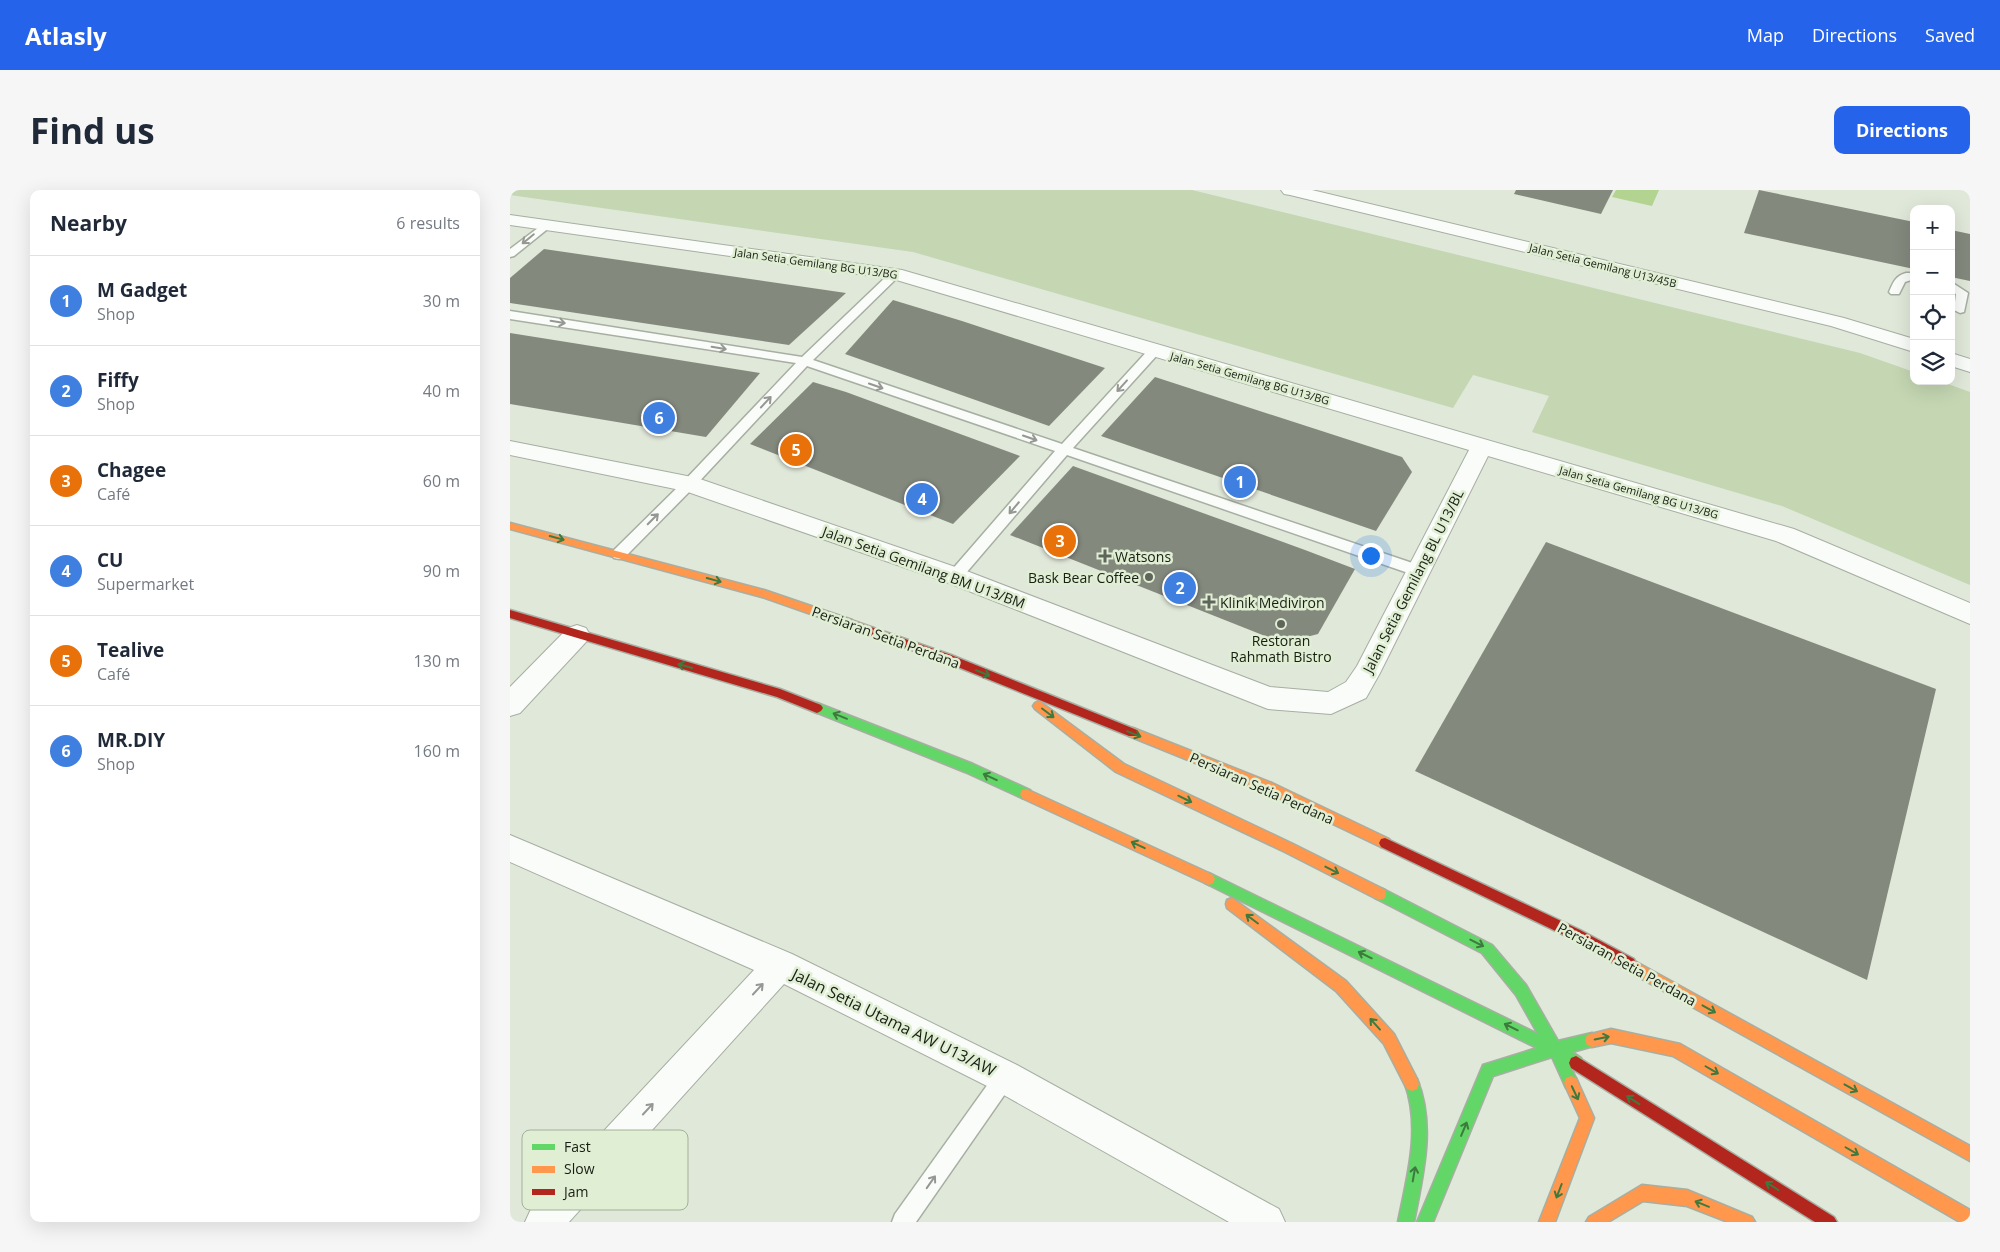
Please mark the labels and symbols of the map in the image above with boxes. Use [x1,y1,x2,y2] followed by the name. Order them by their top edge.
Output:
[522,234,535,245] one-way arrow
[1527,239,1678,291] street label: Jalan Setia Gemilang U13/45B
[732,244,899,282] street label: Jalan Setia Gemilang BG U13/BG
[550,318,566,328] one-way arrow
[710,343,726,353] one-way arrow
[1168,348,1331,408] street label: Jalan Setia Gemilang BG U13/BG
[1116,379,1128,392] one-way arrow
[868,381,884,391] one-way arrow
[760,396,772,409] one-way arrow
[643,399,675,437] pin: 6
[780,431,812,469] pin: 5
[1022,434,1037,443] one-way arrow
[1557,462,1720,522] street label: Jalan Setia Gemilang BG U13/BG
[1224,463,1256,501] pin: 1
[906,480,938,518] pin: 4
[1357,486,1468,678] street label: Jalan Setia Gemilang BL U13/BL
[1008,501,1020,514] one-way arrow
[647,513,659,526] one-way arrow
[818,521,1028,613] street label: Jalan Setia Gemilang BM U13/BM
[1044,522,1076,560] pin: 3
[549,534,565,543] one-way arrow
[1358,543,1384,569] your location
[1115,547,1171,566] place label: Watsons
[1099,550,1111,562] marker: Watsons
[1028,568,1139,587] place label: Bask Bear Coffee
[1164,569,1196,607] pin: 2
[1143,571,1155,583] marker: Bask Bear Coffee
[706,576,722,585] one-way arrow
[1220,593,1325,612] place label: Klinik Mediviron
[1202,595,1216,609] marker: Klinik Mediviron
[809,601,963,673] street label: Persiaran Setia Perdana
[1275,618,1287,630] marker: Restoran Rahmath Bistro
[1230,631,1332,666] place label: Restoran Rahmath Bistro
[678,661,694,671] one-way arrow
[975,669,991,678] one-way arrow
[1042,707,1055,718] one-way arrow
[833,711,848,721] one-way arrow
[1126,729,1141,739] one-way arrow
[1187,748,1337,828] street label: Persiaran Setia Perdana
[983,772,998,782] one-way arrow
[1178,794,1193,804] one-way arrow
[1131,840,1146,850] one-way arrow
[1324,865,1339,875] one-way arrow
[1246,913,1259,924] one-way arrow
[1554,918,1700,1010] street label: Persiaran Setia Perdana
[1469,938,1484,948] one-way arrow
[1358,950,1373,960] one-way arrow
[786,962,1000,1081] street label: Jalan Setia Utama AW U13/AW
[752,983,764,996] one-way arrow
[1702,1004,1717,1014] one-way arrow
[1369,1018,1381,1031] one-way arrow
[1504,1022,1519,1031] one-way arrow
[1594,1033,1610,1042] one-way arrow
[1704,1065,1718,1075] one-way arrow
[1843,1084,1858,1093] one-way arrow
[1571,1085,1580,1100] one-way arrow
[1627,1095,1641,1105] one-way arrow
[642,1102,654,1115] one-way arrow
[1460,1121,1469,1137] one-way arrow
[522,1130,688,1210] legend
[564,1137,591,1156] text: Fast
[1845,1146,1859,1156] one-way arrow
[564,1159,595,1178] text: Slow
[1410,1166,1420,1182] one-way arrow
[926,1175,936,1189] one-way arrow
[1765,1180,1779,1190] one-way arrow
[562,1182,589,1201] text: Jam
[1554,1183,1563,1198] one-way arrow
[1695,1199,1710,1208] one-way arrow

